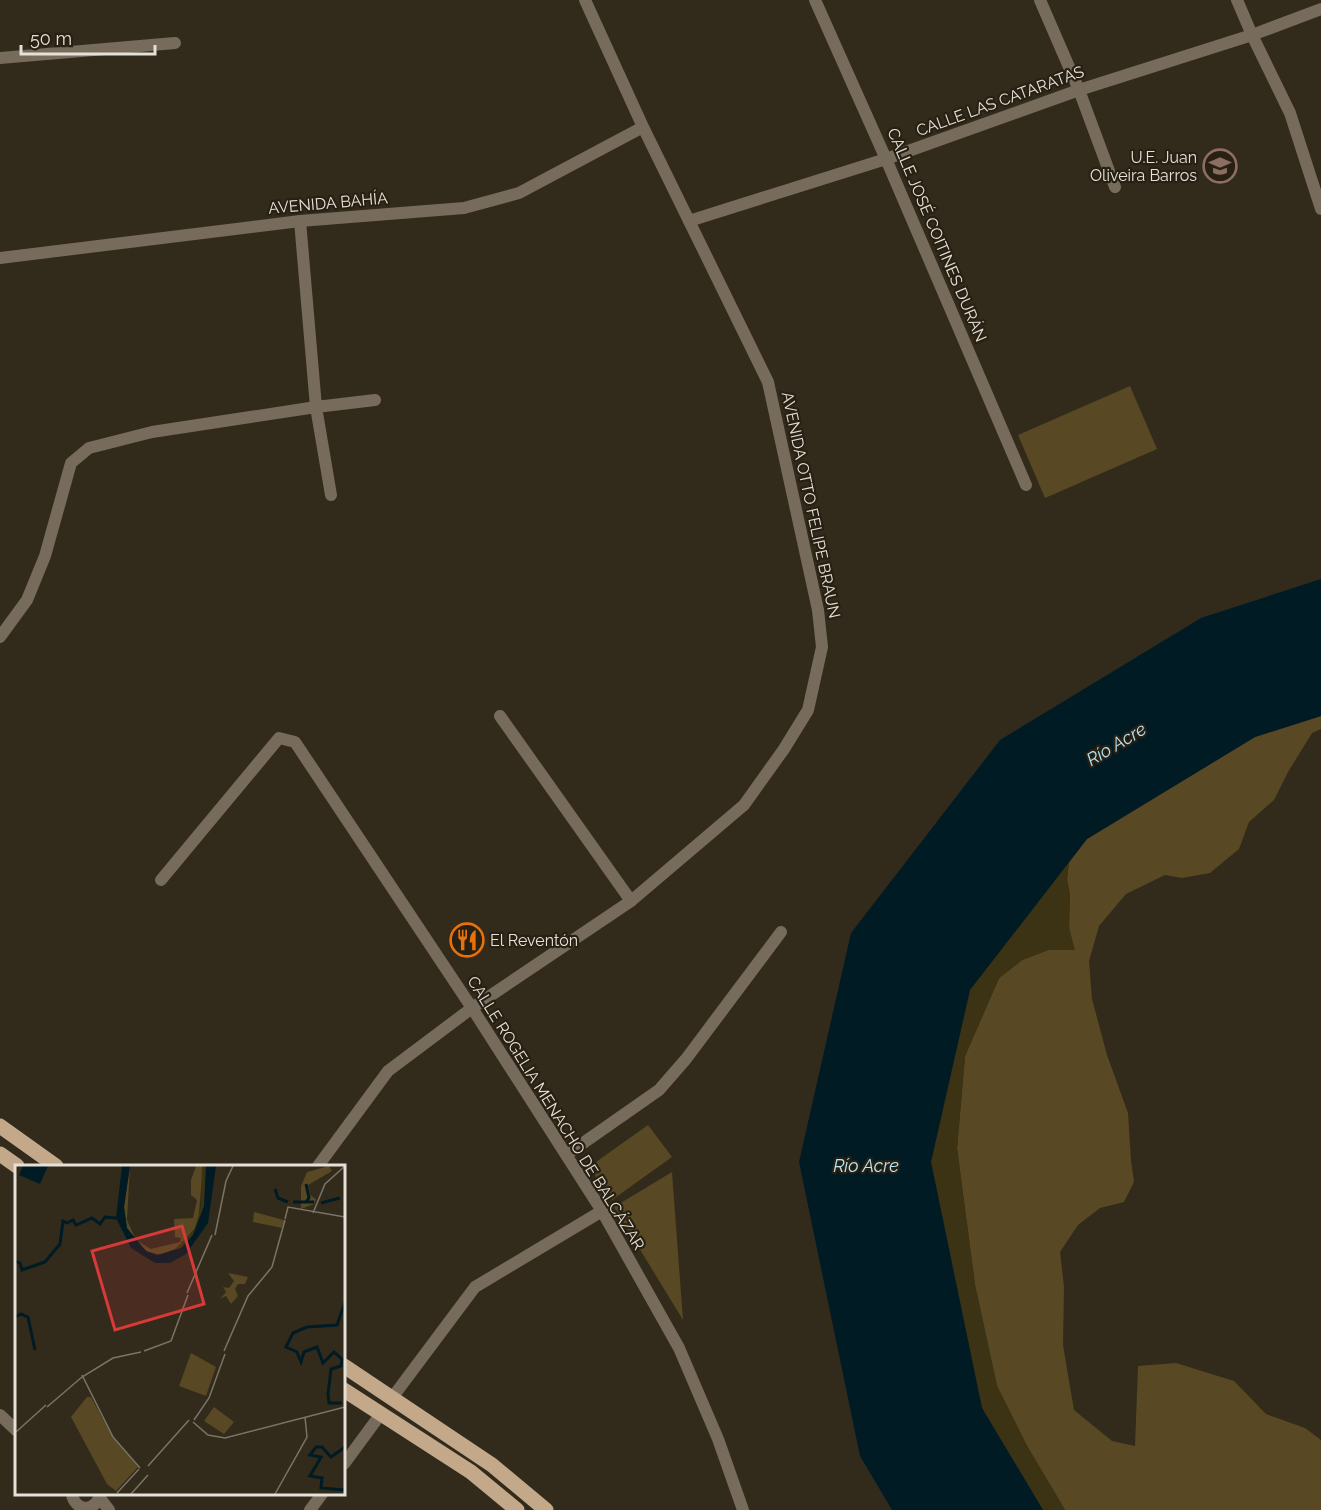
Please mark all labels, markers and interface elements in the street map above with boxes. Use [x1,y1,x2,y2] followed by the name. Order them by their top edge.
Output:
[21,18,154,56] scale bar
[30,28,72,49] text: 50 m
[914,62,1087,140] street label: CALLE LAS CATARATAS
[883,125,992,345] street label: CALLE JOSÉ COITINES DURÁN
[1090,148,1197,185] place label: U.E. Juan Oliveira Barros
[1202,148,1238,184] school or university icon: U.E. Juan Oliveira Barros
[267,187,389,218] street label: AVENIDA BAHÍA
[778,390,844,620] street label: AVENIDA OTTO FELIPE BRAUN
[1082,718,1150,770] water label: Río Acre
[449,922,485,958] restaurant icon: El Reventón
[490,931,578,950] place label: El Reventón
[463,972,649,1253] street label: CALLE ROGELIA MENACHO DE BALCÁZAR
[833,1155,899,1176] water label: Río Acre
[15,1165,345,1495] inset map

